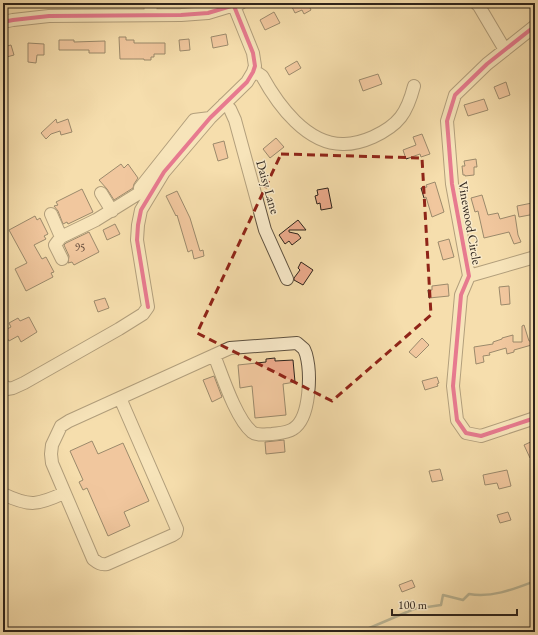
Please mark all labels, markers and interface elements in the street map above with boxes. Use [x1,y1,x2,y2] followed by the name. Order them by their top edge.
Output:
[252,158,284,216] street label: Daisy Lane
[454,180,486,266] street label: Vinewood Circle
[75,240,85,254] house number: 95
[392,591,517,617] scale bar
[398,597,428,613] text: 100 m

